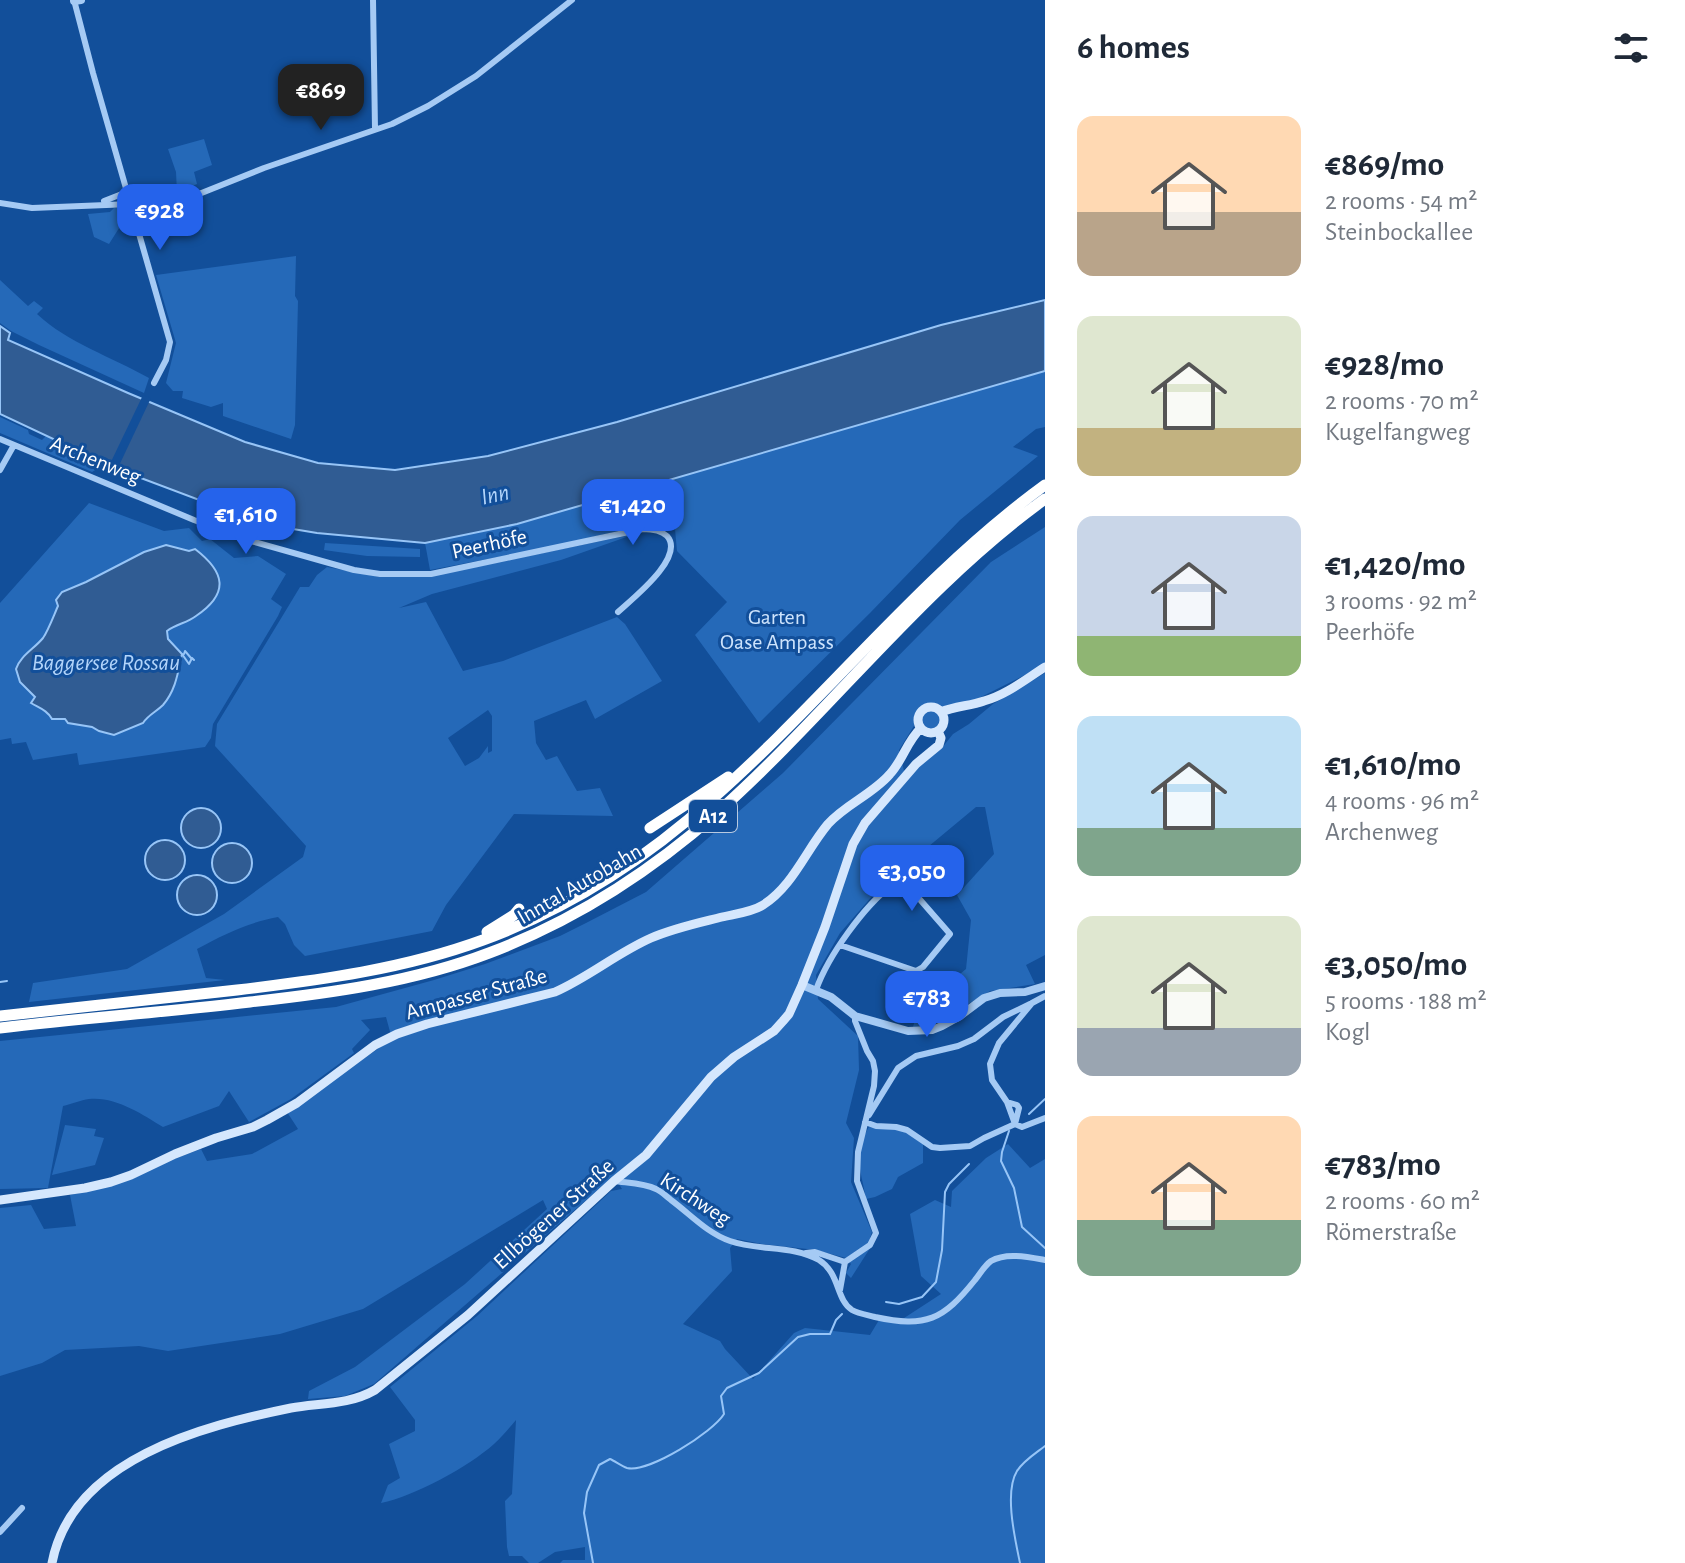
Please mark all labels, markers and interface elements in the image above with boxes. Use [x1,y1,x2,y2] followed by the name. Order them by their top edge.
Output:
[1609,26,1653,70] icon: filters
[1077,31,1190,65] text: 6 homes
[274,64,368,132] pin: €869
[296,77,346,103] text: €869
[1141,148,1237,244] icon: home
[1325,148,1444,182] text: €869/mo
[113,184,207,252] pin: €928
[1325,188,1477,214] text: 2 rooms · 54 m²
[135,197,185,223] text: €928
[1325,219,1473,245] text: Steinbockallee
[1141,348,1237,444] icon: home
[1325,348,1444,382] text: €928/mo
[1325,388,1478,414] text: 2 rooms · 70 m²
[1325,419,1470,445] text: Kugelfangweg
[47,432,144,488] street label: Archenweg
[568,479,698,547] pin: €1,420
[479,480,512,510] water label: Inn
[181,488,311,556] pin: €1,610
[600,492,666,518] text: €1,420
[215,501,277,527] text: €1,610
[450,525,529,563] street label: Peerhöfe
[1141,548,1237,644] icon: home
[1325,548,1466,582] text: €1,420/mo
[1325,588,1477,614] text: 3 rooms · 92 m²
[720,606,834,653] park label: Garten Oase Ampass
[1325,619,1415,645] text: Peerhöfe
[32,651,180,675] water label: Baggersee Rossau
[1141,748,1237,844] icon: home
[1325,748,1461,782] text: €1,610/mo
[1325,788,1479,814] text: 4 rooms · 96 m²
[689,800,737,832] road number: A12
[1325,819,1438,845] text: Archenweg
[514,839,645,928] street label: Inntal Autobahn
[847,845,977,913] pin: €3,050
[878,858,946,884] text: €3,050
[1141,948,1237,1044] icon: home
[1325,948,1467,982] text: €3,050/mo
[403,965,549,1023] street label: Ampasser Straße
[880,971,974,1039] pin: €783
[903,984,951,1010] text: €783
[1325,988,1487,1014] text: 5 rooms · 188 m²
[1325,1019,1370,1045] text: Kogl
[1141,1148,1237,1244] icon: home
[1325,1148,1441,1182] text: €783/mo
[489,1154,618,1273] street label: Ellbögener Straße
[656,1168,735,1230] street label: Kirchweg
[1325,1188,1480,1214] text: 2 rooms · 60 m²
[1325,1219,1457,1245] text: Römerstraße

